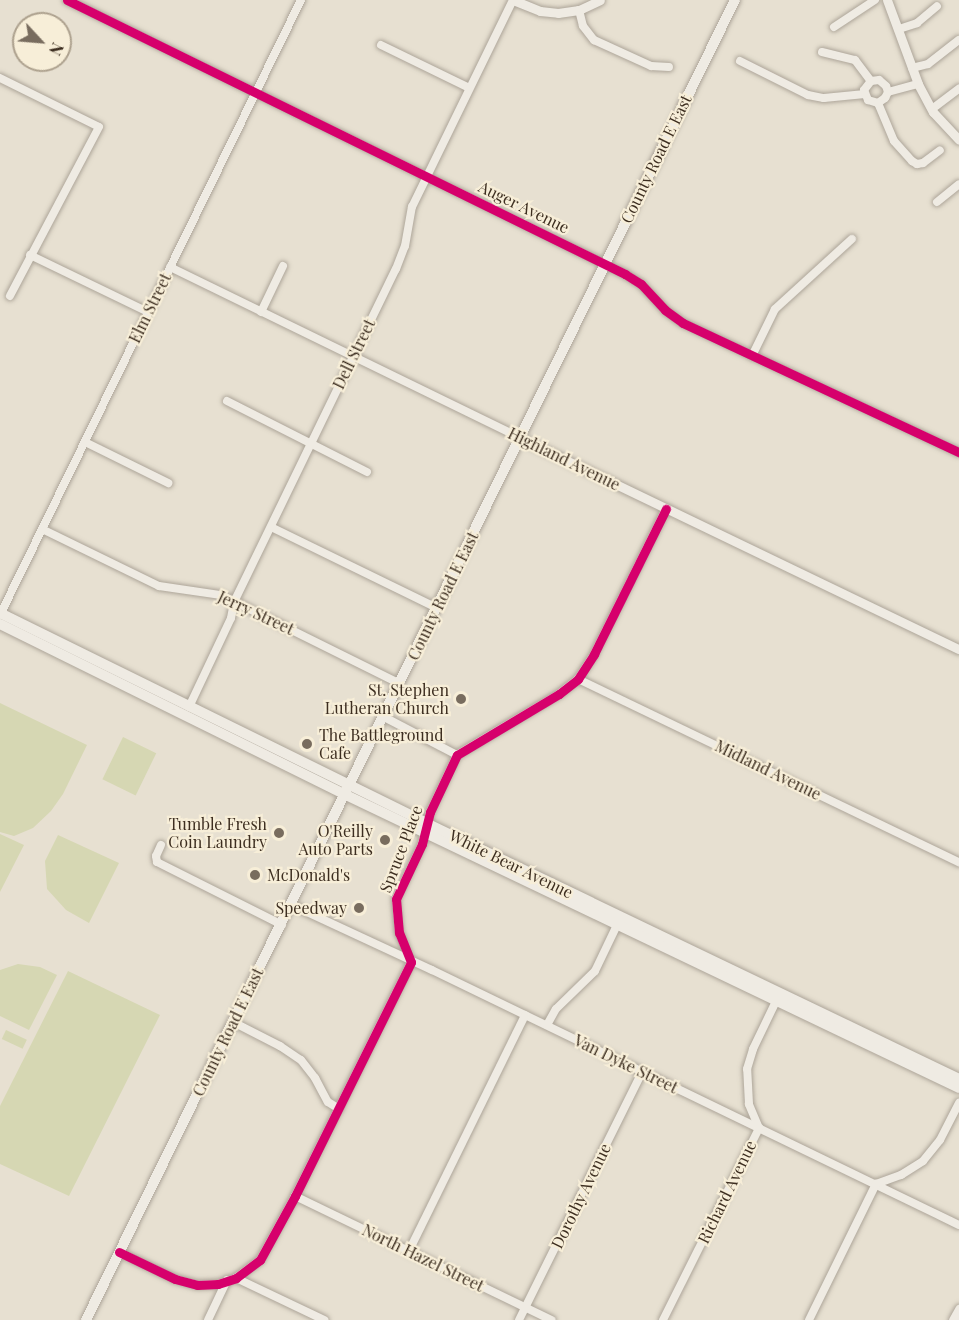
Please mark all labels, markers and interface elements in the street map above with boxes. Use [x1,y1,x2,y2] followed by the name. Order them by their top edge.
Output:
[12,12,72,72] north arrow
[45,39,69,59] text: N
[616,91,696,227] street label: County Road E East
[475,177,573,237] street label: Auger Avenue
[125,270,175,346] street label: Elm Street
[329,316,379,392] street label: Dell Street
[505,423,623,495] street label: Highland Avenue
[403,528,483,664] street label: County Road E East
[215,587,297,639] street label: Jerry Street
[325,680,449,718] place label: St. Stephen Lutheran Church
[454,692,468,706] marker: St. Stephen Lutheran Church
[319,725,444,763] place label: The Battleground Cafe
[712,736,824,804] street label: Midland Avenue
[300,737,314,751] marker: The Battleground Cafe
[376,803,426,895] street label: Spruce Place
[168,814,267,852] place label: Tumble Fresh Coin Laundry
[299,821,373,859] place label: O'Reilly Auto Parts
[272,826,286,840] marker: Tumble Fresh Coin Laundry
[446,826,576,902] street label: White Bear Avenue
[378,833,392,847] marker: O'Reilly Auto Parts
[267,865,350,885] place label: McDonald's
[248,868,262,882] marker: McDonald's
[275,898,347,918] place label: Speedway
[352,901,366,915] marker: Speedway
[188,964,268,1100] street label: County Road E East
[571,1031,681,1097] street label: Van Dyke Street
[694,1137,760,1247] street label: Richard Avenue
[547,1140,615,1252] street label: Dorothy Avenue
[359,1220,487,1296] street label: North Hazel Street

